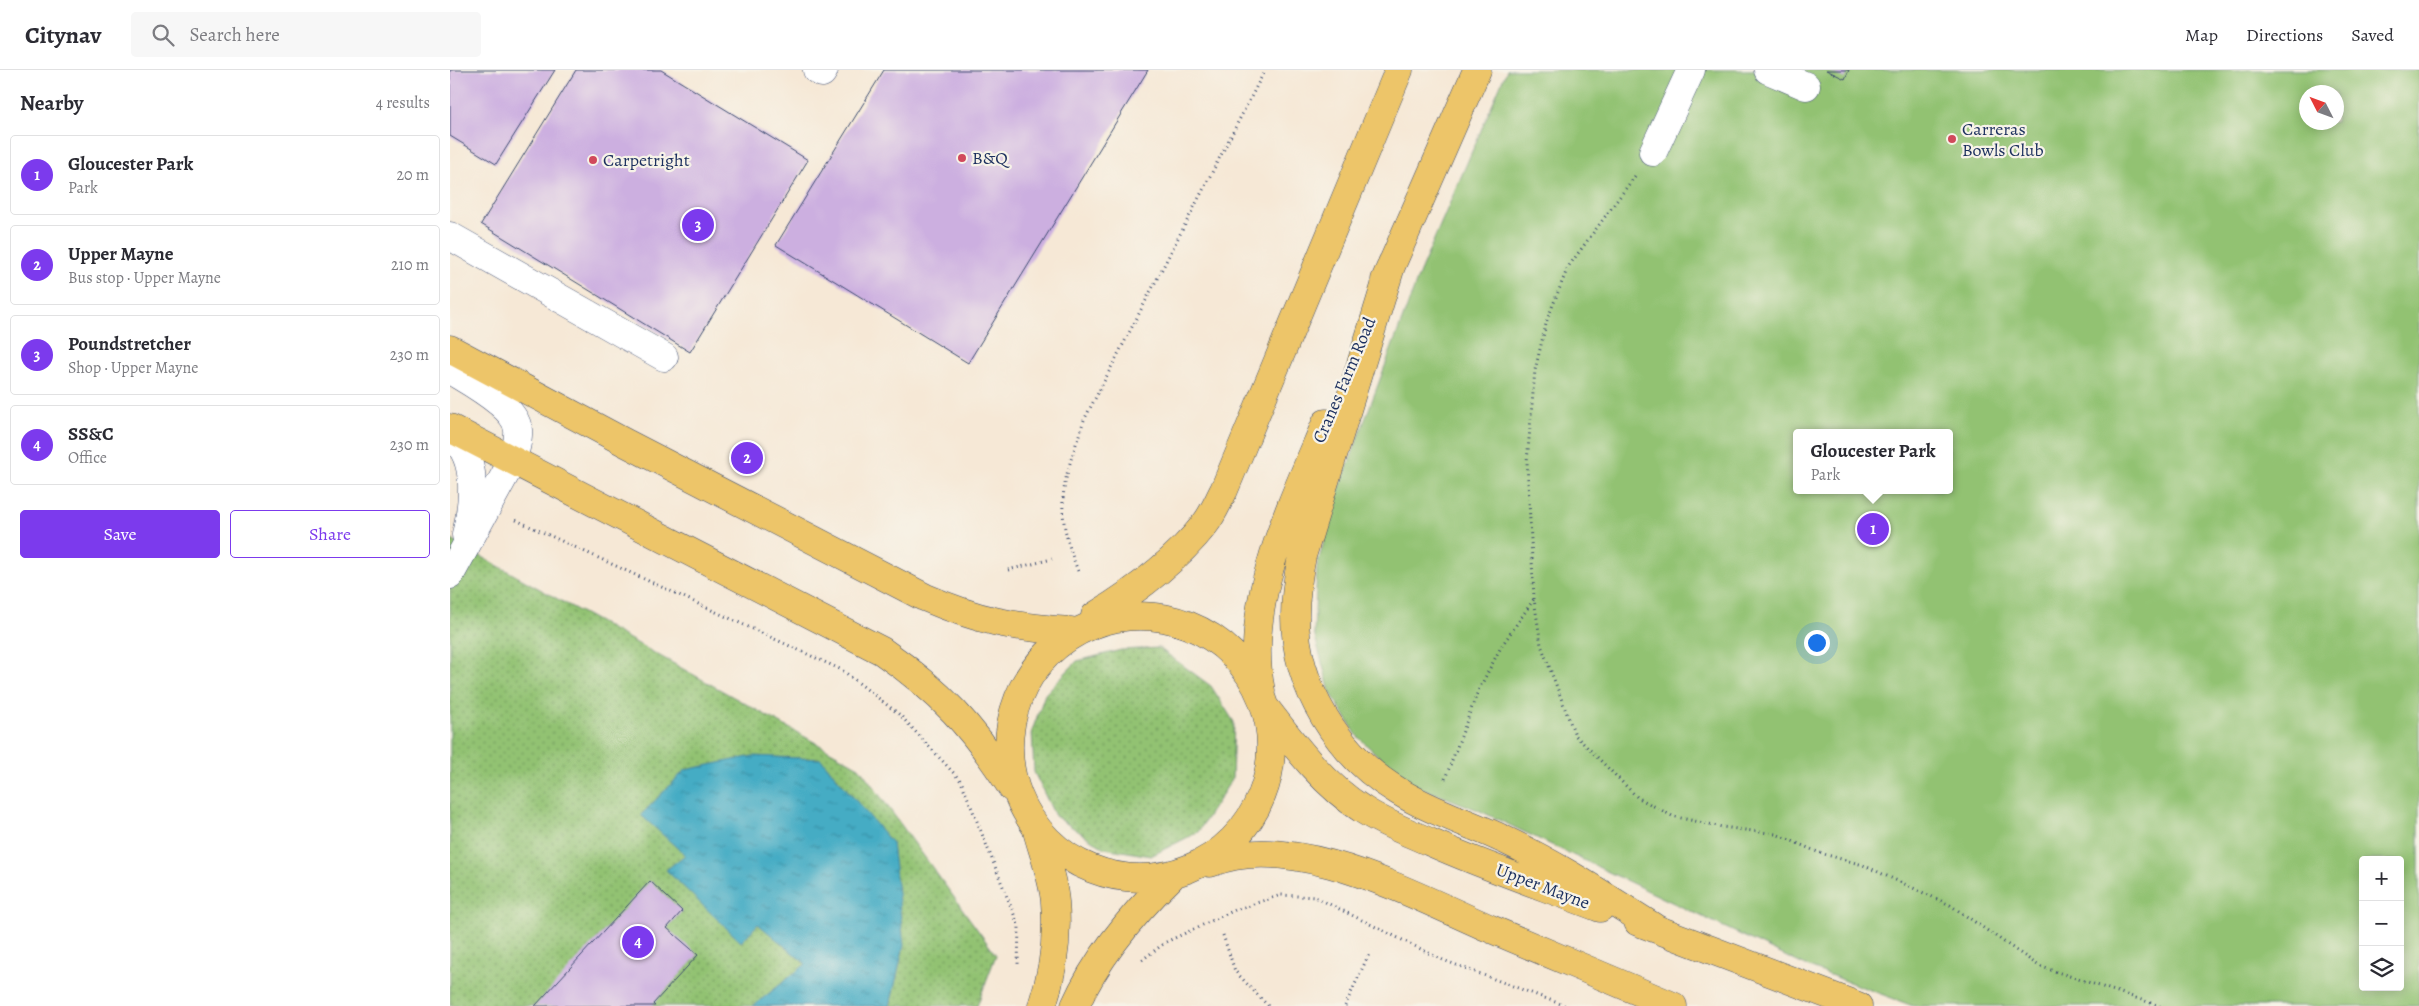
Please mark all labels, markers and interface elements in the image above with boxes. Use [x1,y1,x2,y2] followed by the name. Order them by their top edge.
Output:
[131,12,481,57] search box
[25,19,101,51] text: Citynav
[149,21,177,49] icon: search
[189,22,280,48] text: Search here
[2185,23,2218,47] text: Map
[2246,23,2323,47] text: Directions
[2351,23,2394,47] text: Saved
[2299,85,2344,130] north arrow
[20,89,83,117] text: Nearby
[376,92,430,114] text: 4 results
[1962,117,2044,162] place label: Carreras Bowls Club
[1946,133,1958,145] marker: Carreras Bowls Club
[972,146,1010,170] place label: B&Q
[603,148,690,172] place label: Carpetright
[68,151,193,177] text: Gloucester Park
[956,152,968,164] marker: B&Q
[587,154,599,166] marker: Carpetright
[34,164,40,186] text: 1
[396,164,429,186] text: 20 m
[68,177,98,199] text: Park
[682,206,714,244] pin: 3
[68,241,173,267] text: Upper Mayne
[33,254,41,276] text: 2
[391,254,429,276] text: 210 m
[68,267,221,289] text: Bus stop · Upper Mayne
[1307,313,1381,447] street label: Cranes Farm Road
[68,331,191,357] text: Poundstretcher
[34,344,40,366] text: 3
[390,344,429,366] text: 230 m
[68,357,198,379] text: Shop · Upper Mayne
[68,421,114,447] text: SS&C
[1793,429,1953,494] popup
[33,434,41,456] text: 4
[390,434,429,456] text: 230 m
[1810,438,1936,464] text: Gloucester Park
[731,439,763,477] pin: 2
[68,447,107,469] text: Office
[1810,464,1840,486] text: Park
[20,510,220,558] button: Save
[230,510,430,558] button: Share
[1857,510,1889,548] pin: 1
[1804,630,1830,656] your location
[2359,856,2404,991] map controls
[2359,856,2404,901] button: +
[1493,857,1593,915] street label: Upper Mayne
[2359,901,2404,946] button: −
[622,923,654,961] pin: 4
[2359,946,2404,991] button: layers

